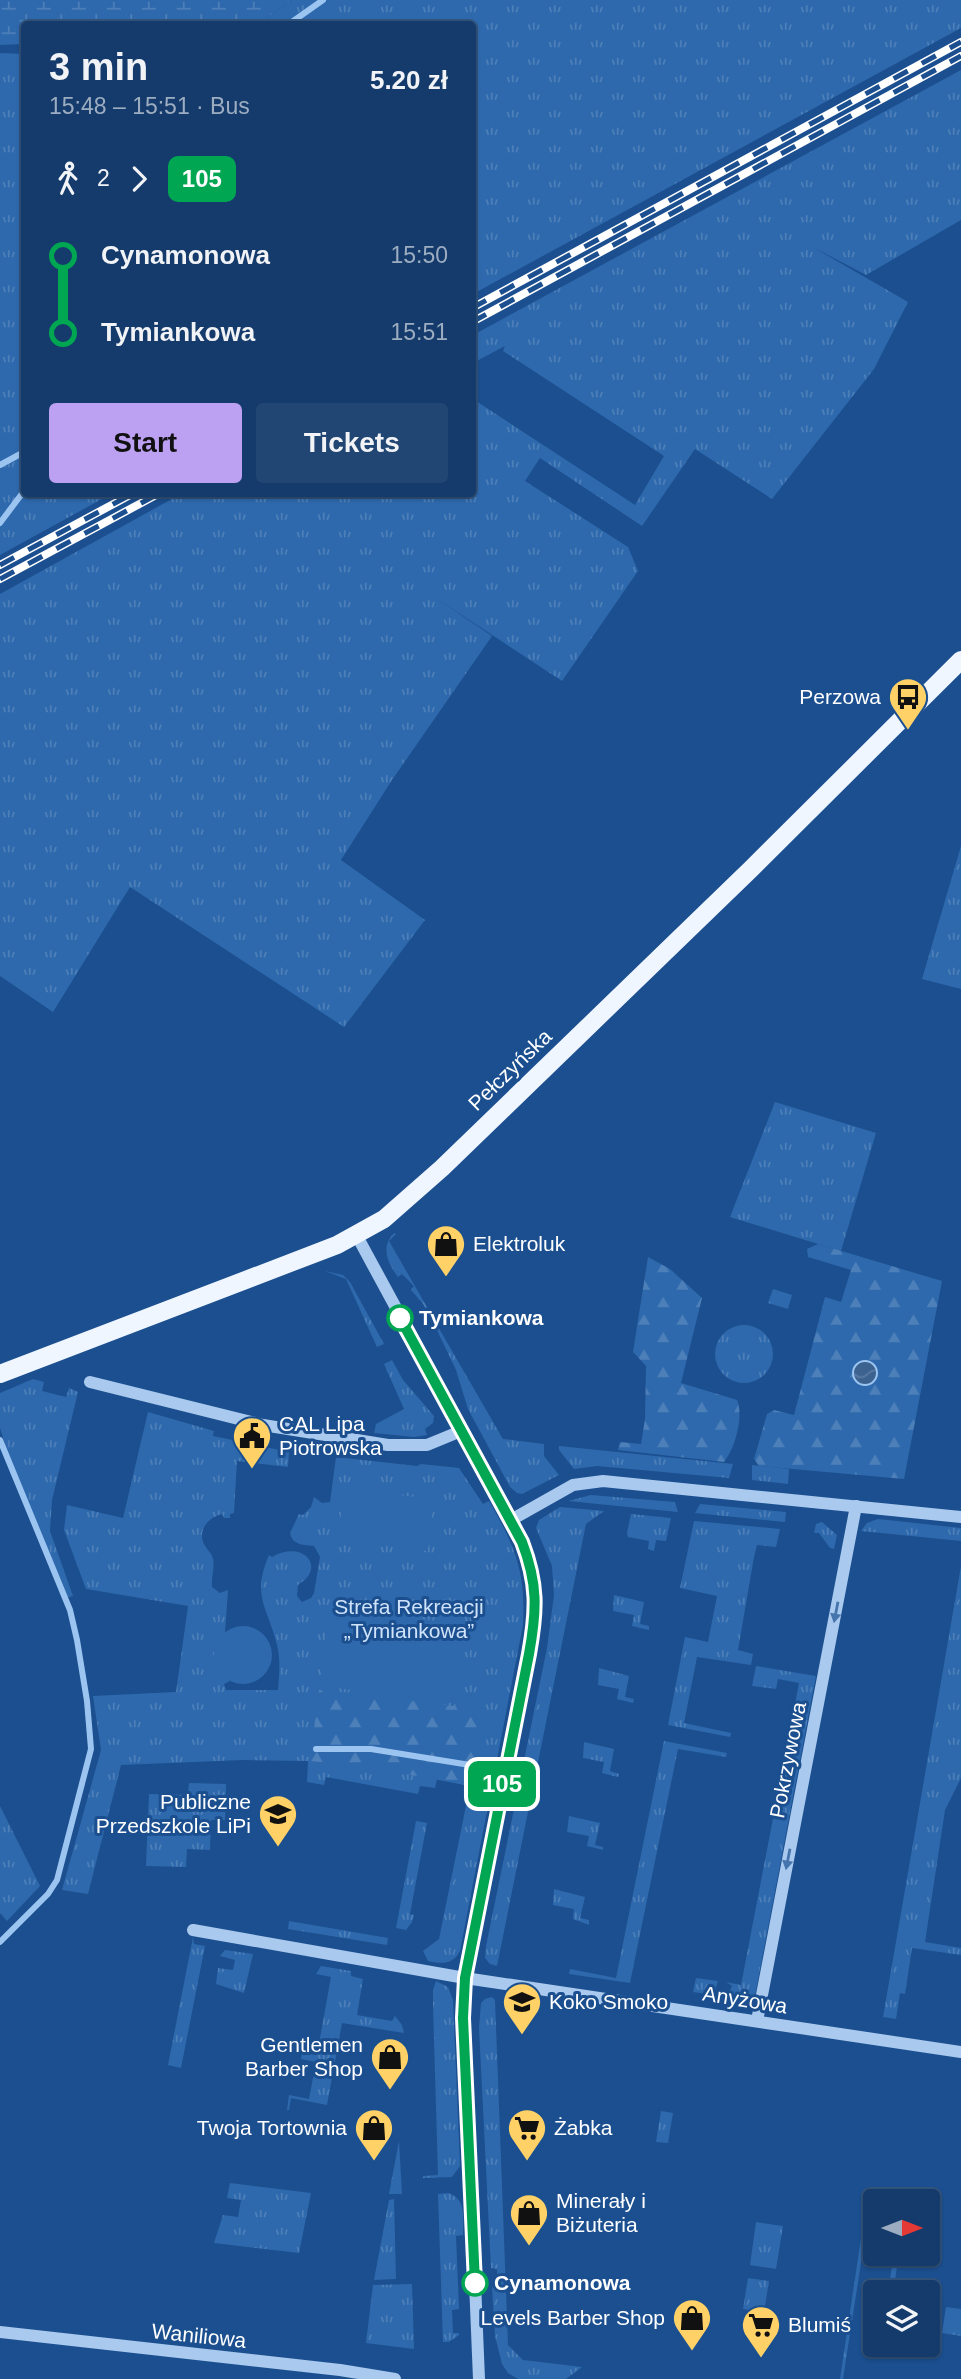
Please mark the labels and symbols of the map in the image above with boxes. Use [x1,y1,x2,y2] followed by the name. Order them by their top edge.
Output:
[887,676,929,731] bus stop icon: Perzowa
[799,685,881,708] place label: Perzowa
[463,1024,556,1115] street label: Pełczyńska
[425,1223,467,1278] shop icon: Elektroluk
[473,1232,566,1255] place label: Elektroluk
[387,1305,413,1331] marker: Tymiankowa
[419,1306,544,1329] place label: Tymiankowa
[279,1412,382,1459] place label: CAL Lipa Piotrowska
[231,1415,273,1470] public building icon: CAL Lipa Piotrowska
[334,1595,484,1642] park label: Strefa Rekreacji „Tymiankowa”
[830,1601,841,1623] one-way arrow
[765,1700,810,1820] street label: Pokrzywowa
[462,1761,542,1807] line badge: 105
[96,1790,251,1837] place label: Publiczne Przedszkole LiPi
[257,1793,299,1848] school or university icon: Publiczne Przedszkole LiPi
[782,1849,793,1871] one-way arrow
[501,1981,543,2036] school or university icon: Koko Smoko
[701,1981,789,2018] street label: Anyżowa
[549,1990,668,2013] place label: Koko Smoko
[245,2033,363,2080] place label: Gentlemen Barber Shop
[369,2036,411,2091] shop icon: Gentlemen Barber Shop
[353,2107,395,2162] shop icon: Twoja Tortownia
[506,2107,548,2162] supermarket icon: Żabka
[197,2116,347,2139] place label: Twoja Tortownia
[554,2116,613,2139] place label: Żabka
[556,2189,646,2236] place label: Minerały i Biżuteria
[863,2189,940,2266] north arrow
[508,2192,550,2247] shop icon: Minerały i Biżuteria
[462,2270,488,2296] marker: Cynamonowa
[494,2271,631,2294] place label: Cynamonowa
[671,2297,713,2352] shop icon: Levels Barber Shop
[740,2304,782,2359] supermarket icon: Blumiś
[481,2306,665,2329] place label: Levels Barber Shop
[788,2313,851,2336] place label: Blumiś
[151,2319,248,2352] street label: Waniliowa

